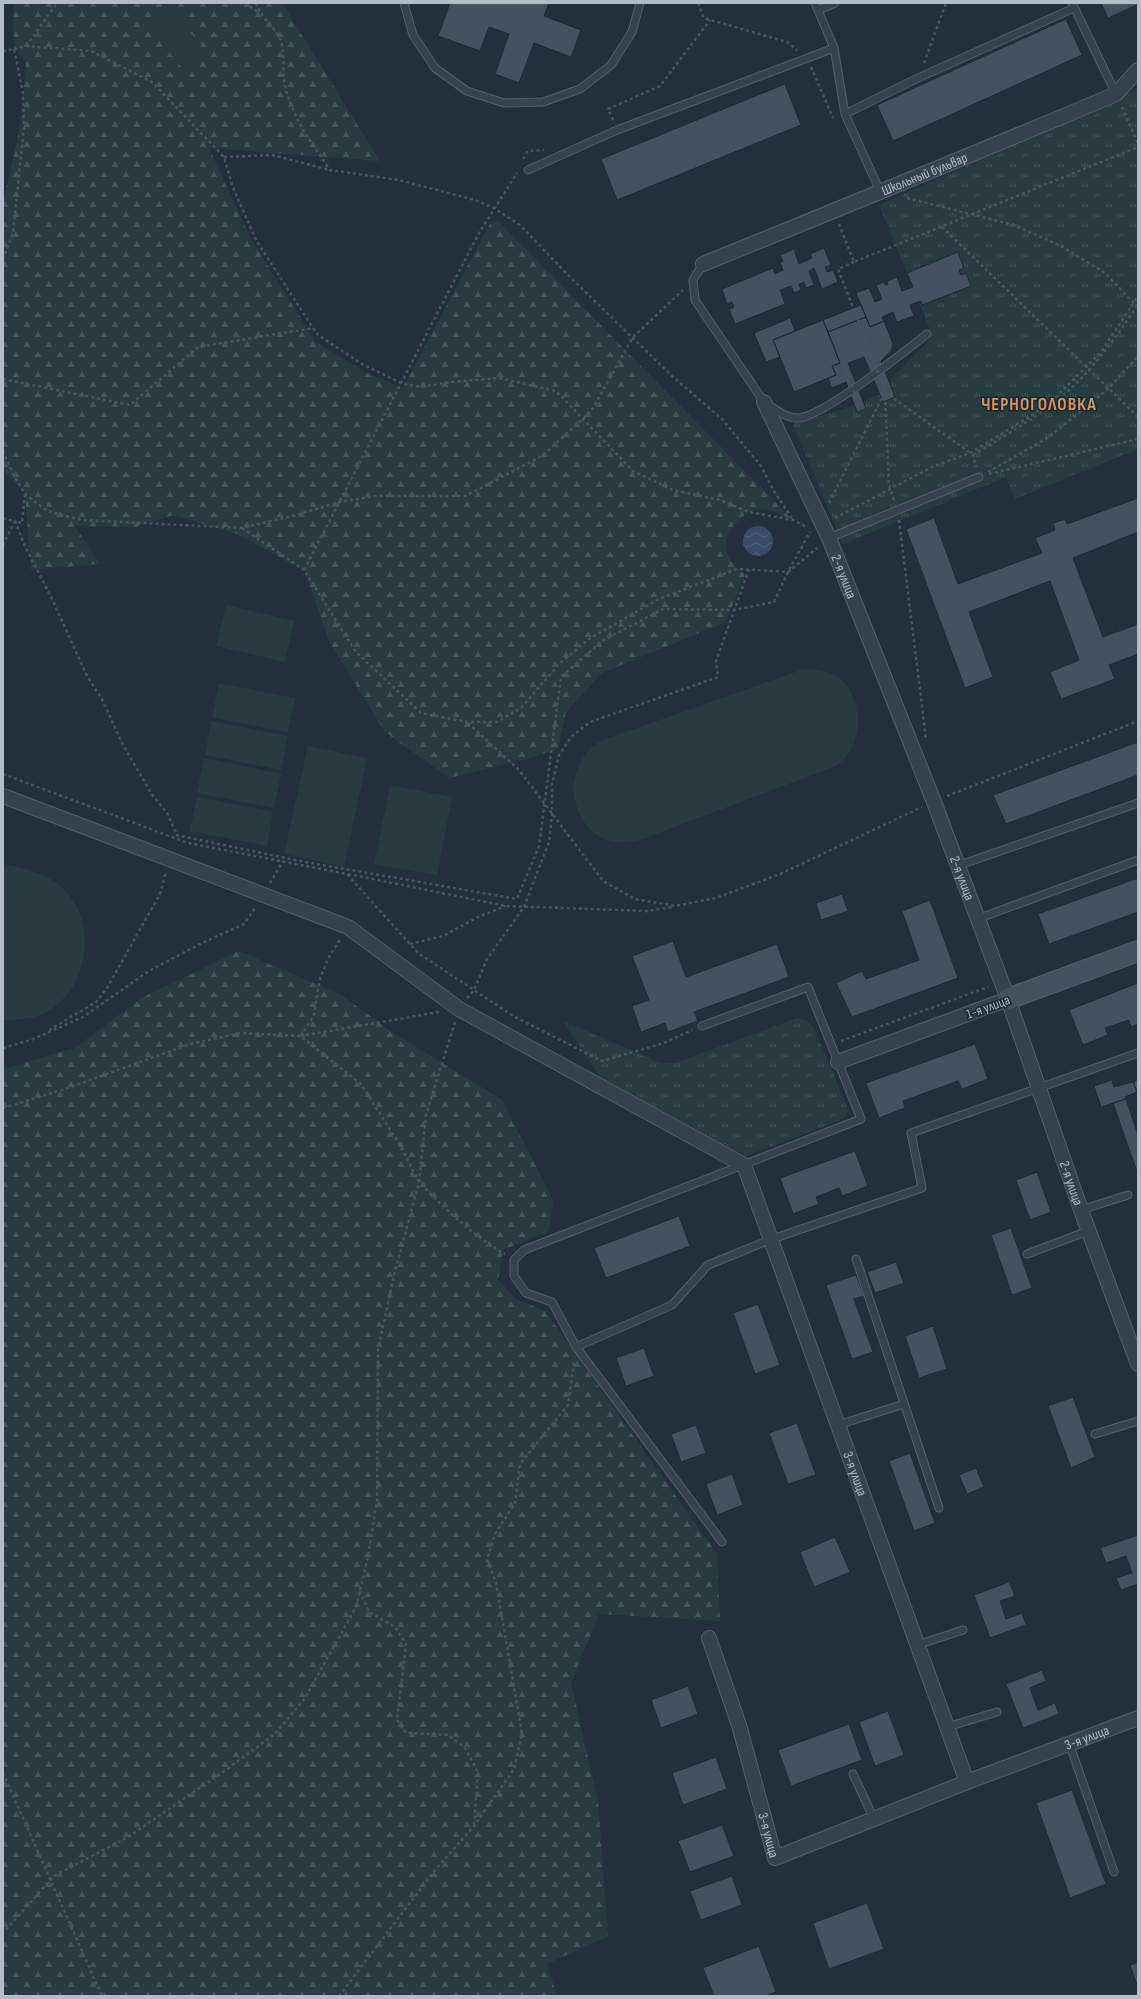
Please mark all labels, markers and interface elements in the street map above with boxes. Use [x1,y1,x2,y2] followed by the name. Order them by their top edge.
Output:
[879,148,970,199] street label: Школьный бульвар
[981,394,1097,415] district label: ЧЕРНОГОЛОВКА
[828,552,861,601] street label: 2-я улица
[946,853,979,903] street label: 2-я улица
[964,991,1012,1023] street label: 1-я улица
[1056,1158,1087,1208] street label: 2-я улица
[840,1449,871,1498] street label: 3-я улица
[1062,1721,1111,1753] street label: 3-я улица
[755,1811,783,1859] street label: 3-я улица

